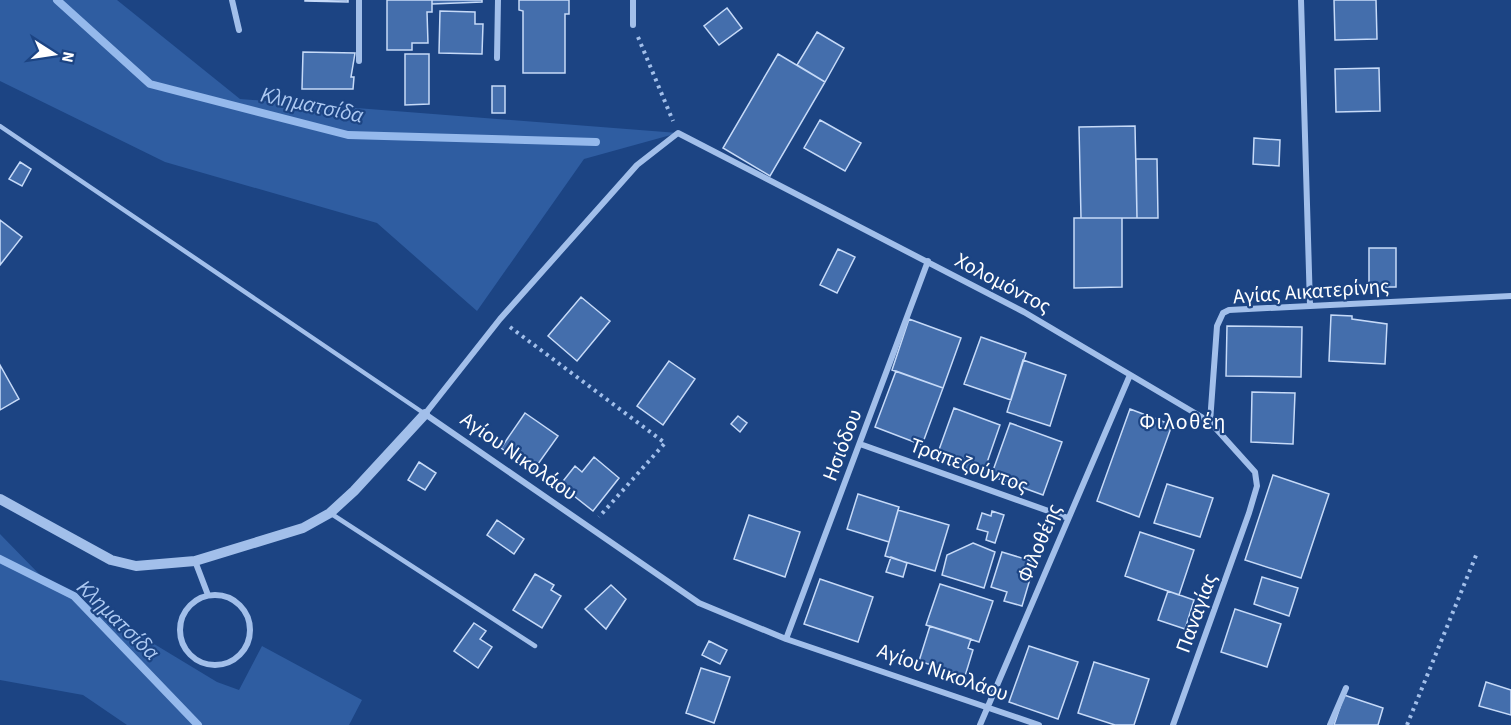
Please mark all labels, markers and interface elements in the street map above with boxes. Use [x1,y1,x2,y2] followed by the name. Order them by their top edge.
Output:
[24,24,84,84] north arrow
[56,49,80,64] text: N
[258,78,367,132] water label: Κληματσίδα
[950,245,1056,321] street label: Χολομόντος
[1232,271,1390,311] street label: Αγίας Αικατερίνης
[454,404,584,508] street label: Αγίου Νικολάου
[815,405,869,485] street label: Ησιόδου
[1139,406,1227,438] district label: Φιλοθέη
[906,430,1032,500] street label: Τραπεζούντος
[1009,499,1069,587] street label: Φιλοθέης
[1168,569,1224,657] street label: Παναγίας
[69,572,167,668] water label: Κληματσίδα
[873,636,1013,708] street label: Αγίου Νικολάου

